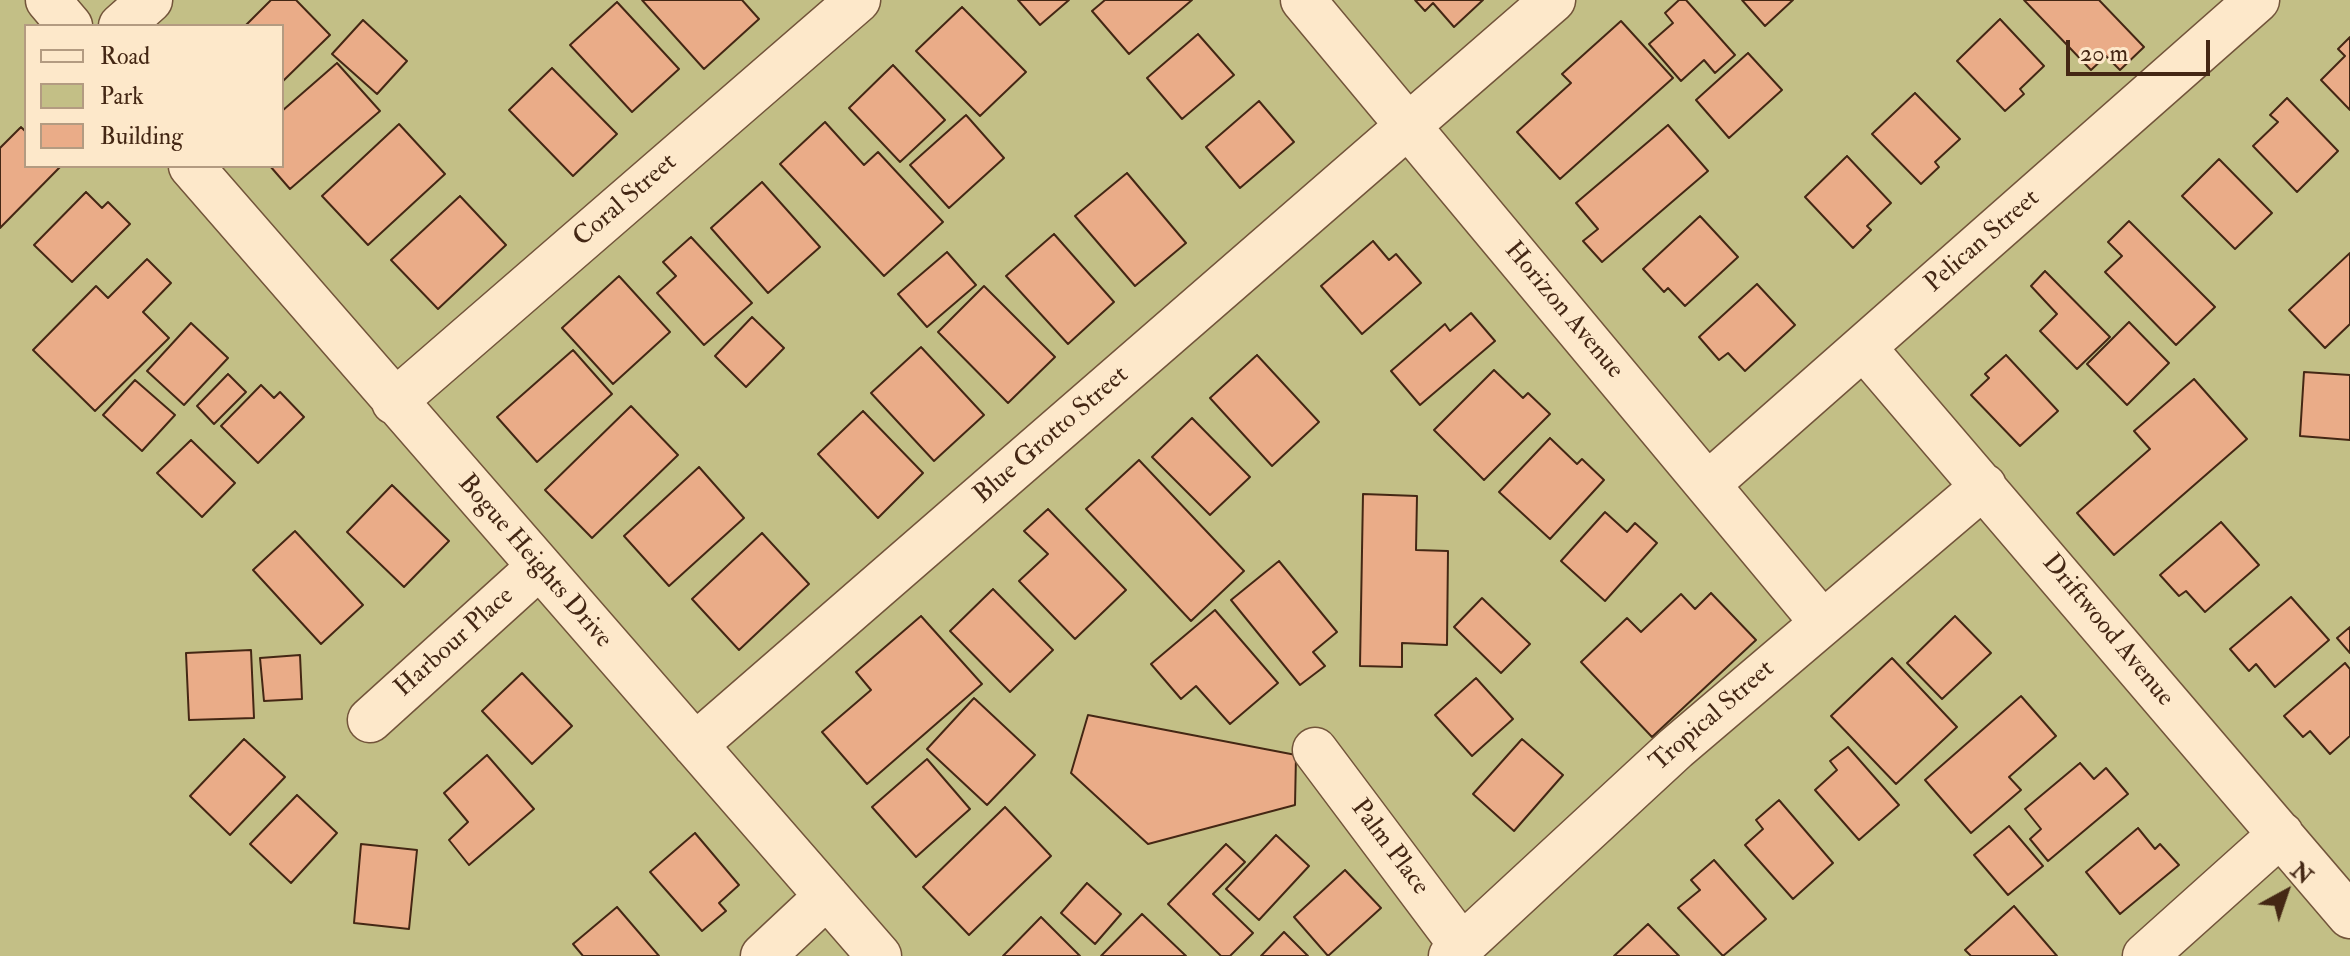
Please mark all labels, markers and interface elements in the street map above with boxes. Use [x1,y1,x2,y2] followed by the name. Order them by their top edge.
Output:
[24,24,284,168] legend
[2070,24,2214,74] scale bar
[2080,38,2128,69] text: 20 m
[100,41,150,72] text: Road
[100,81,144,112] text: Park
[100,121,183,152] text: Building
[568,148,684,254] street label: Coral Street
[1919,184,2047,300] street label: Pelican Street
[1497,236,1629,386] street label: Horizon Avenue
[968,360,1136,512] street label: Blue Grotto Street
[450,469,618,655] street label: Bogue Heights Drive
[2034,549,2180,713] street label: Driftwood Avenue
[389,581,521,705] street label: Harbour Place
[1645,655,1781,779] street label: Tropical Street
[1343,794,1435,902] street label: Palm Place
[2246,852,2326,932] north arrow
[2285,857,2318,891] text: N

